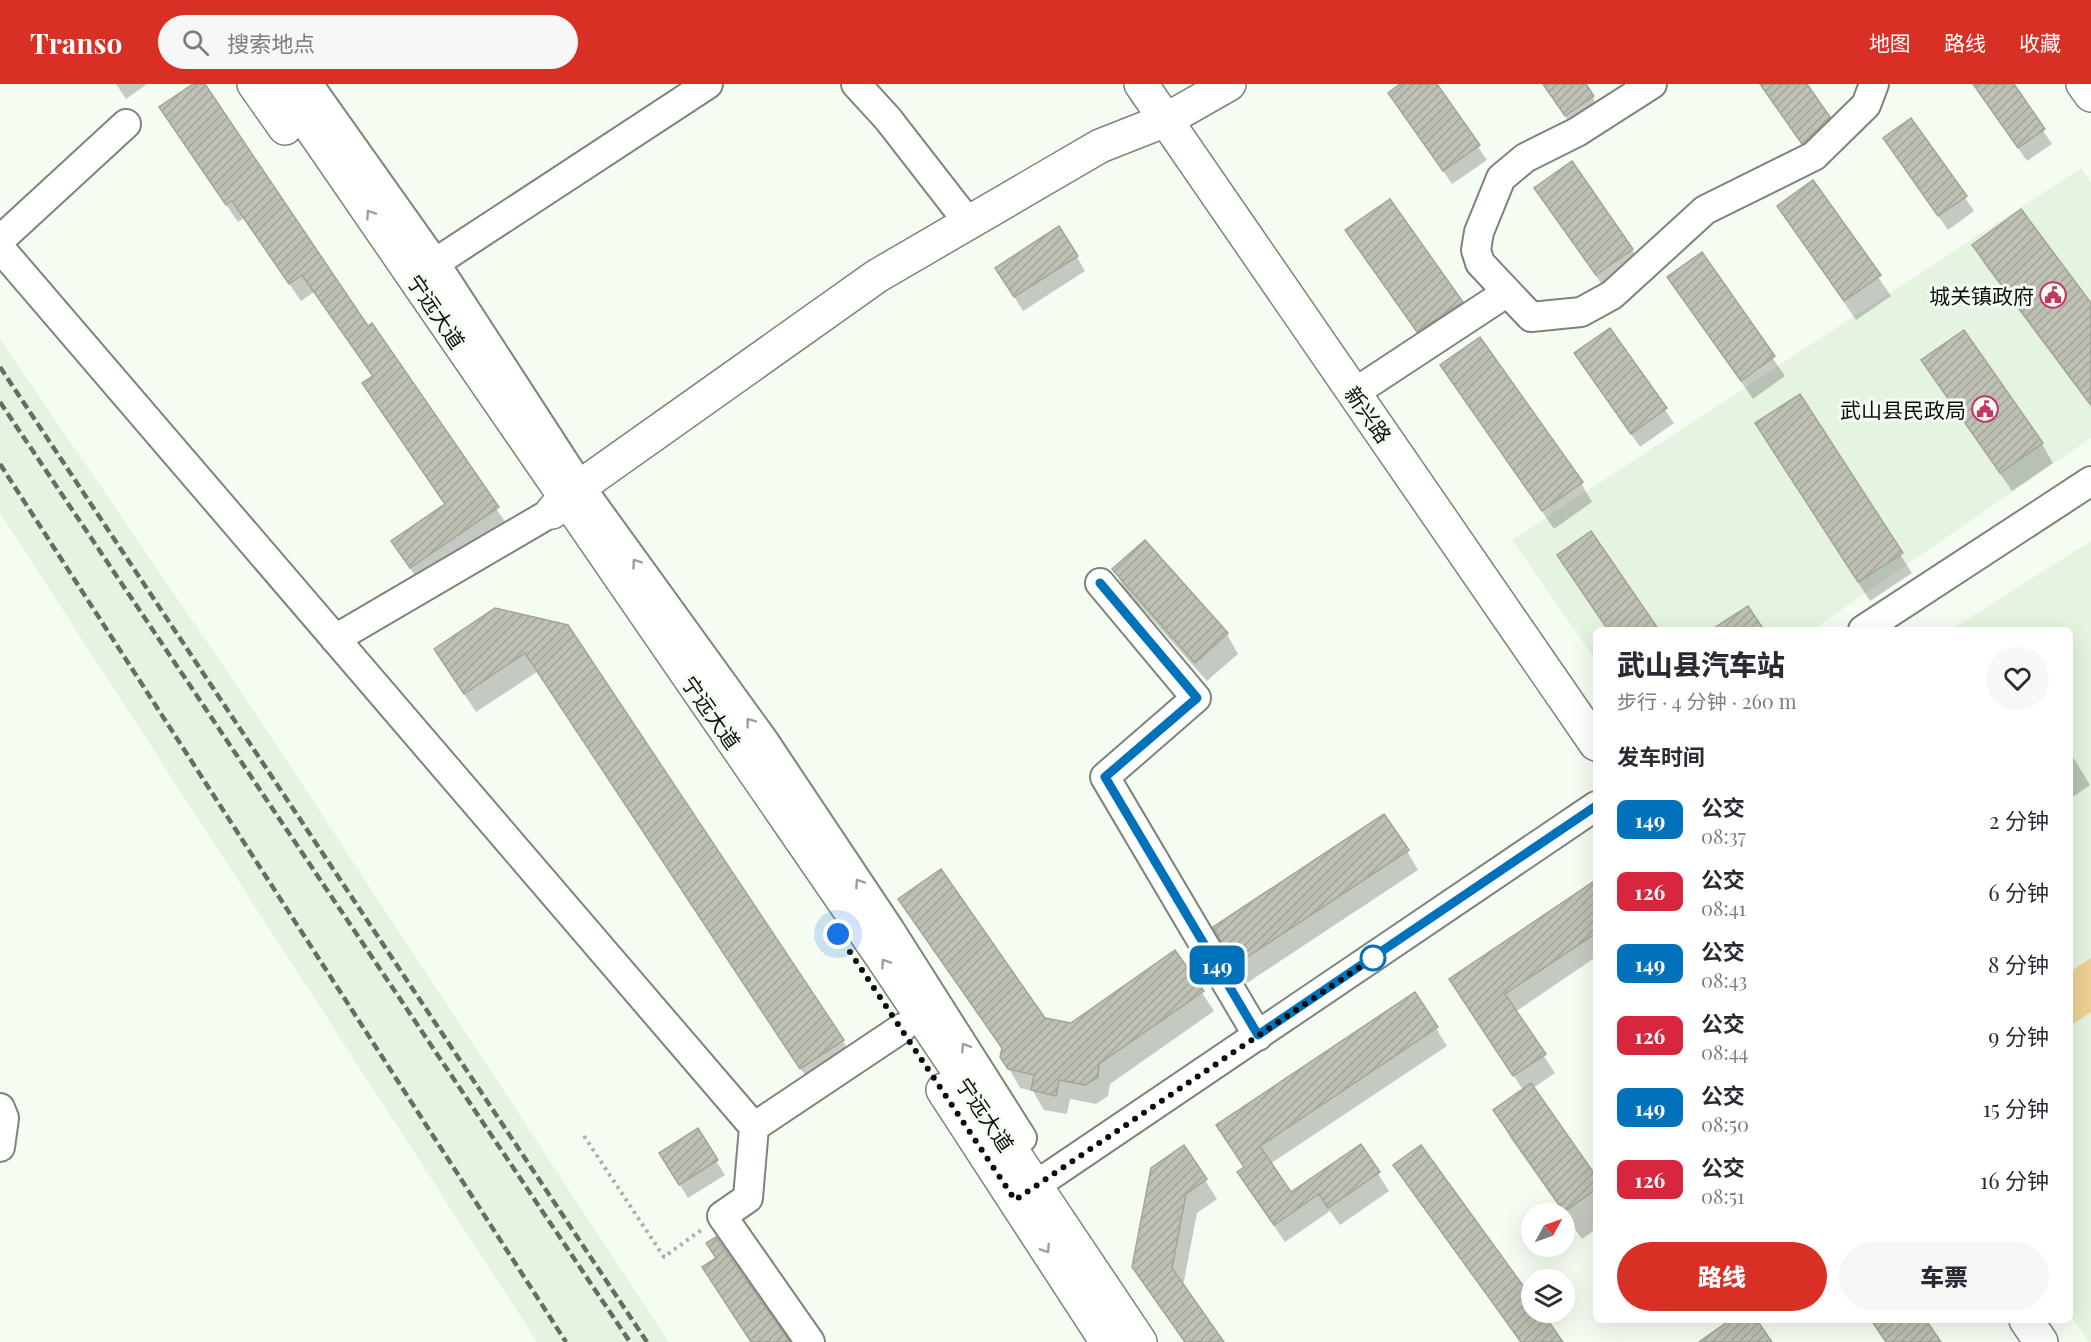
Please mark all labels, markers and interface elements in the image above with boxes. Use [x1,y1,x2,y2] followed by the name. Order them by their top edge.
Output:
[158,15,578,69] search box
[30,24,122,61] text: Transo
[179,26,212,59] icon: search
[227,28,315,58] text: 搜索地点
[1869,28,1911,56] text: 地图
[1944,28,1986,56] text: 路线
[2019,28,2061,56] text: 收藏
[367,209,378,220] one-way arrow
[402,268,472,354] street label: 宁远大道
[2038,280,2068,310] public building icon: 城关镇政府
[1929,281,2034,309] place label: 城关镇政府
[1339,380,1399,448] street label: 新兴路
[1970,394,2000,424] public building icon: 武山县民政局
[1840,395,1966,423] place label: 武山县民政局
[632,559,643,570] one-way arrow
[1617,645,1785,682] text: 武山县汽车站
[1986,647,2049,710] button: heart
[676,670,748,754] street label: 宁远大道
[1617,687,1797,714] text: 步行 · 4 分钟 · 260 m
[746,717,757,728] one-way arrow
[1617,741,1705,771] text: 发车时间
[1701,792,1745,822] text: 公交
[1635,805,1665,833] text: 149
[1989,805,2049,835] text: 2 分钟
[1701,822,1746,849] text: 08:37
[1701,864,1745,894] text: 公交
[1635,877,1665,905] text: 126
[1988,877,2049,907] text: 6 分钟
[855,879,866,890] one-way arrow
[1701,894,1746,921] text: 08:41
[823,919,853,949] your location
[1701,936,1745,966] text: 公交
[1360,945,1386,971] unlabelled marker
[1182,946,1252,984] line badge: 149
[1635,949,1665,977] text: 149
[1988,949,2049,979] text: 8 分钟
[1202,951,1232,979] text: 149
[881,958,892,969] one-way arrow
[1701,966,1747,993] text: 08:43
[1701,1008,1745,1038] text: 公交
[1635,1021,1665,1049] text: 126
[1988,1021,2049,1051] text: 9 分钟
[1701,1038,1748,1065] text: 08:44
[960,1043,972,1053] one-way arrow
[951,1071,1021,1157] street label: 宁远大道
[1701,1080,1745,1110] text: 公交
[1635,1093,1665,1121] text: 149
[1983,1093,2049,1123] text: 15 分钟
[1701,1110,1749,1137] text: 08:50
[1701,1152,1745,1182] text: 公交
[1635,1165,1665,1193] text: 126
[1980,1165,2049,1195] text: 16 分钟
[1701,1182,1744,1209] text: 08:51
[1521,1203,1575,1257] north arrow
[1521,1203,1575,1323] map controls
[1617,1242,1827,1311] button: 路线
[1839,1242,2049,1311] button: 车票
[1039,1243,1051,1253] one-way arrow
[1521,1269,1575,1323] button: layers

